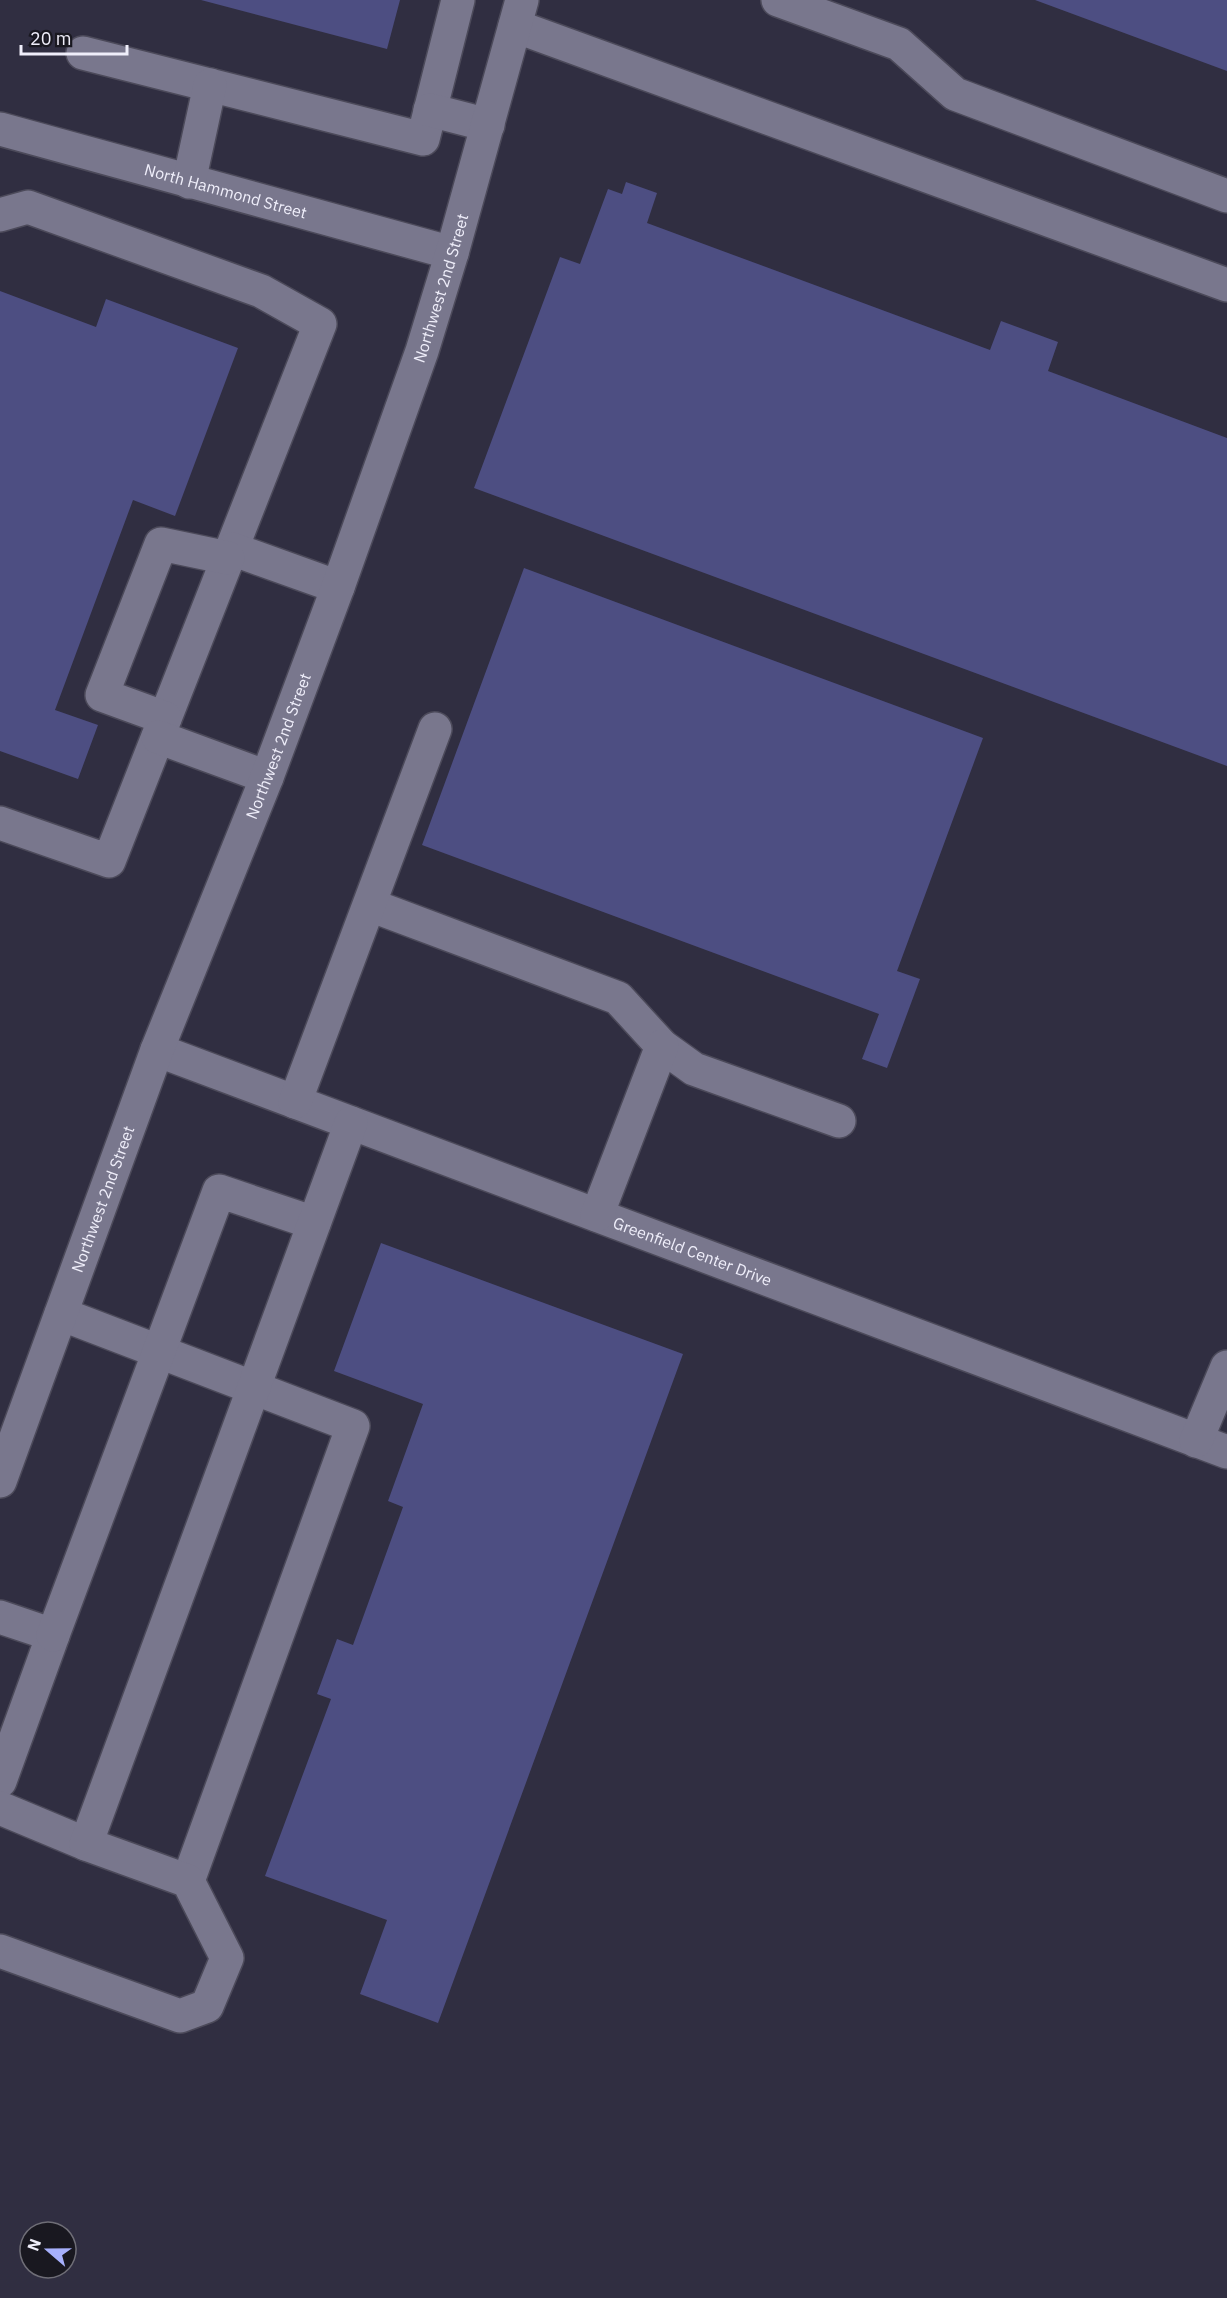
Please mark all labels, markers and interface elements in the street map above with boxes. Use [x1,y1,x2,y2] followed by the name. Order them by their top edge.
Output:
[21,18,128,56] scale bar
[30,27,72,50] text: 20 m
[142,159,309,223] street label: North Hammond Street
[409,211,472,365] street label: Northwest 2nd Street
[241,670,315,822] street label: Northwest 2nd Street
[67,1123,139,1275] street label: Northwest 2nd Street
[610,1212,775,1290] street label: Greenfield Center Drive
[18,2220,78,2280] north arrow
[23,2236,45,2254] text: N

